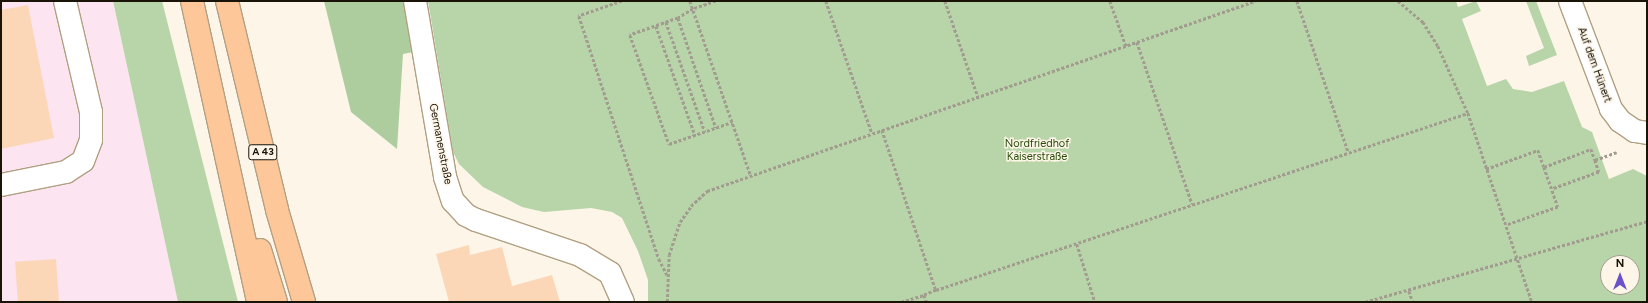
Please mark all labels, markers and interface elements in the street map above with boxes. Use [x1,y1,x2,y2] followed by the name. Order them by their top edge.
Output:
[1574,25,1614,105] street label: Auf dem Hünert
[426,102,454,186] street label: Germanenstraße
[1005,138,1069,164] park label: Nordfriedhof Kaiserstraße
[248,144,278,160] road number: A 43
[1600,255,1640,295] north arrow
[1616,257,1624,270] text: N

